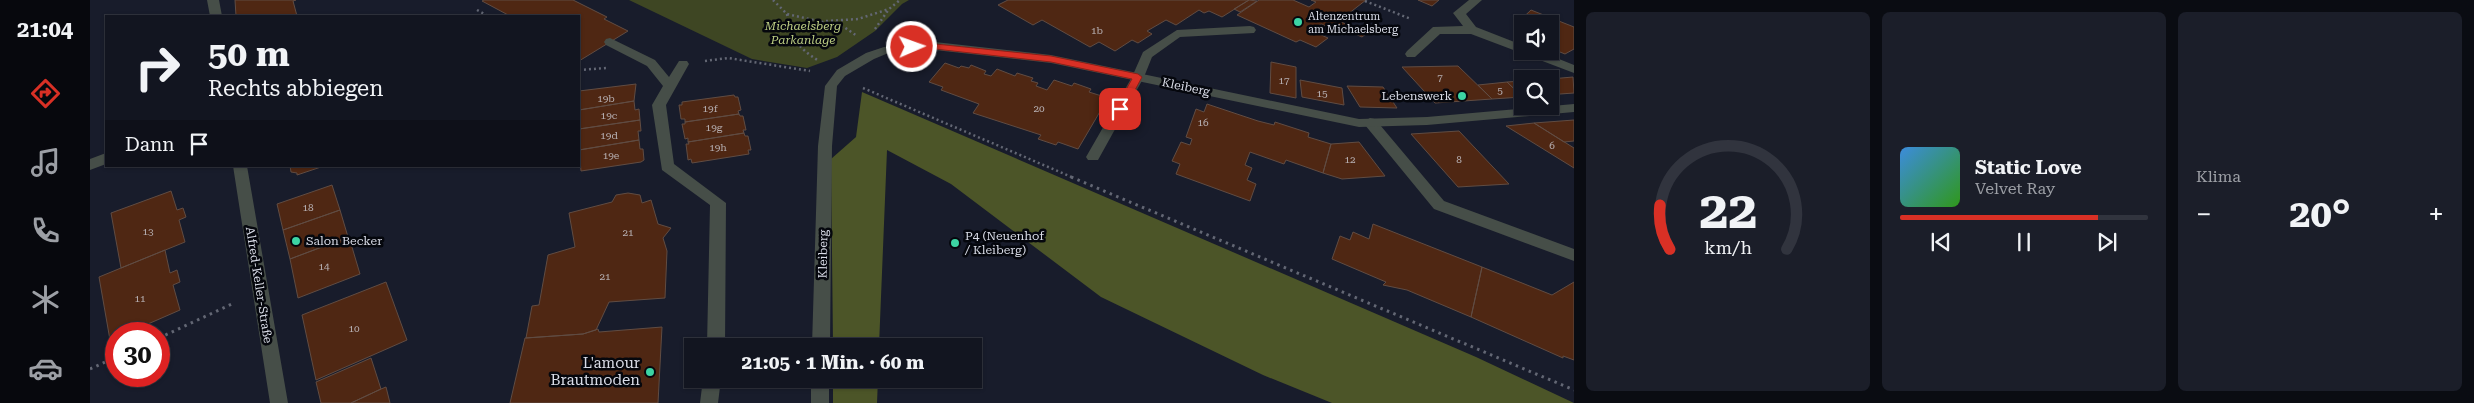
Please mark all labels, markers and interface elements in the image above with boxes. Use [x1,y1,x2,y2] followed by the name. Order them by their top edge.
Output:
[1308,10,1399,36] place label: Altenzentrum am Michaelsberg
[1514,15,1559,115] map controls
[1514,15,1559,60] button: sound
[1292,16,1304,28] marker: Altenzentrum am Michaelsberg
[17,17,73,42] text: 21:04
[764,19,841,47] park label: Michaelsberg Parkanlage
[885,20,937,72] position arrow
[1091,25,1103,36] house number: 1b
[208,34,290,75] text: 50 m
[125,35,190,100] icon: right
[1514,70,1559,115] button: search
[1437,72,1443,83] house number: 7
[1161,75,1211,99] street label: Kleiberg
[1278,75,1290,86] house number: 17
[28,76,63,111] icon: directions
[208,76,383,101] text: Rechts abbiegen
[1497,85,1503,96] house number: 5
[1099,88,1141,130] pin
[1316,88,1328,99] house number: 15
[1382,89,1452,103] place label: Lebenswerk
[1456,90,1468,102] marker: Lebenswerk
[597,93,615,104] house number: 19b
[1106,95,1134,123] icon: arrive
[702,103,719,114] house number: 19f
[1033,103,1045,114] house number: 20
[601,110,618,121] house number: 19c
[1197,117,1209,128] house number: 16
[706,122,723,133] house number: 19g
[185,130,213,158] icon: arrive
[600,130,618,141] house number: 19d
[125,133,175,156] text: Dann
[1549,140,1555,151] house number: 6
[709,142,727,153] house number: 19h
[28,145,63,180] icon: music
[603,150,620,161] house number: 19e
[1344,154,1356,165] house number: 12
[1456,154,1462,165] house number: 8
[1975,156,2082,179] text: Static Love
[2196,167,2241,186] text: Klima
[1975,179,2055,198] text: Velvet Ray
[1699,180,1757,241] text: 22
[2289,192,2351,236] text: 20°
[2196,198,2212,231] text: −
[2428,198,2444,231] text: +
[302,202,314,213] house number: 18
[28,213,63,248] icon: phone
[142,226,154,237] house number: 13
[243,226,275,345] street label: Alfred-Keller-Straße
[622,227,634,238] house number: 21
[1927,228,1955,256] icon: previous
[2010,228,2038,256] icon: pause
[2093,228,2121,256] icon: next
[816,229,830,279] street label: Kleiberg
[964,229,1044,257] place label: P4 (Neuenhof / Kleiberg)
[306,234,382,248] place label: Salon Becker
[290,235,302,247] marker: Salon Becker
[949,237,961,249] marker: P4 (Neuenhof / Kleiberg)
[1704,237,1752,258] text: km/h
[318,261,330,272] house number: 14
[599,271,611,282] house number: 21
[28,282,63,317] icon: climate
[134,293,146,304] house number: 11
[105,322,170,387] speed limit sign: 30
[348,323,360,334] house number: 10
[28,351,63,386] icon: car
[742,351,924,374] text: 21:05 · 1 Min. · 60 m
[551,354,640,389] place label: L'amour Brautmoden
[644,366,656,378] marker: L'amour Brautmoden

